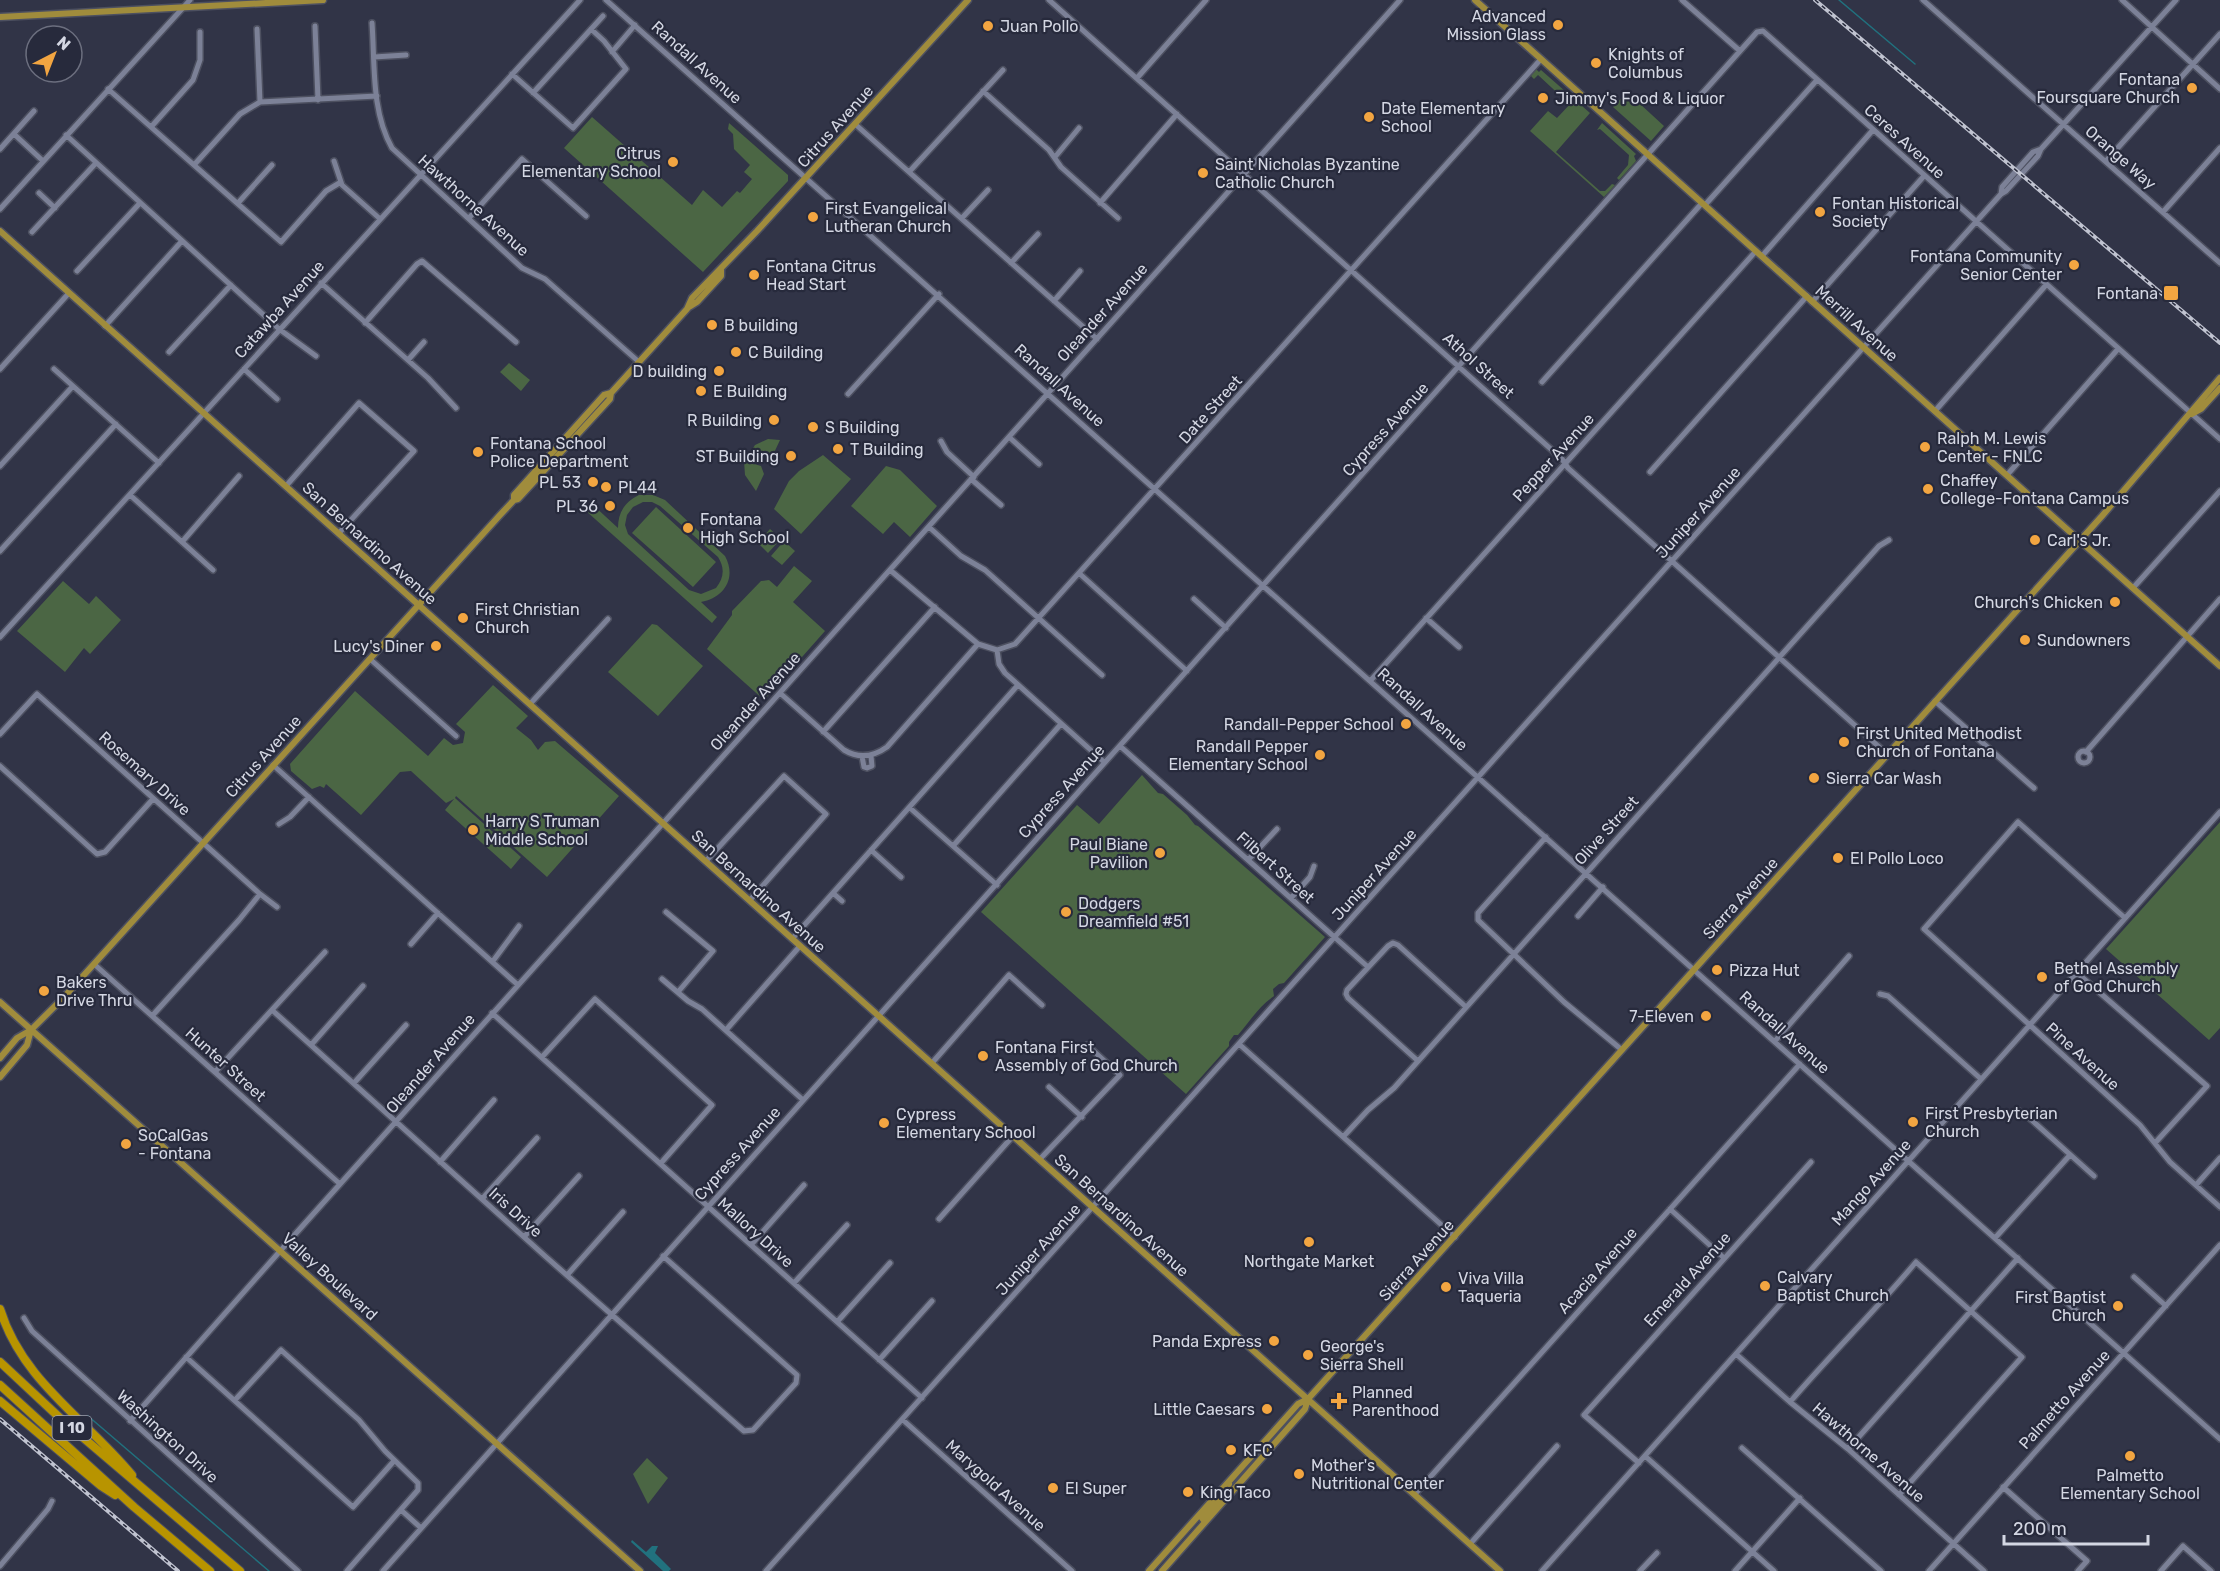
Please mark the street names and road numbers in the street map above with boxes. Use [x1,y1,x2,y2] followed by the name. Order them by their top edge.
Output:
[648,17,746,108] street label: Randall Avenue
[793,81,877,171] street label: Citrus Avenue
[1860,100,1949,183] street label: Ceres Avenue
[2081,122,2160,193] street label: Orange Way
[414,151,533,260] street label: Hawthorne Avenue
[230,256,328,362] street label: Catawba Avenue
[1053,259,1152,365] street label: Oleander Avenue
[1811,281,1902,366] street label: Merrill Avenue
[1439,328,1518,402] street label: Athol Street
[1011,340,1109,431] street label: Randall Avenue
[1175,371,1246,447] street label: Date Street
[1338,378,1433,480] street label: Cypress Avenue
[1509,409,1598,505] street label: Pepper Avenue
[1652,462,1745,562] street label: Juniper Avenue
[299,478,441,609] street label: San Bernardino Avenue
[706,648,805,754] street label: Oleander Avenue
[1374,664,1472,755] street label: Randall Avenue
[221,711,305,801] street label: Citrus Avenue
[95,727,194,819] street label: Rosemary Drive
[1014,740,1109,842] street label: Cypress Avenue
[1570,792,1642,869] street label: Olive Street
[1328,824,1421,924] street label: Juniper Avenue
[688,826,830,957] street label: San Bernardino Avenue
[1233,827,1318,907] street label: Filbert Street
[1699,854,1782,943] street label: Sierra Avenue
[1736,987,1834,1078] street label: Randall Avenue
[382,1010,479,1117] street label: Oleander Avenue
[2042,1018,2123,1094] street label: Pine Avenue
[182,1023,270,1105] street label: Hunter Street
[690,1102,785,1204] street label: Cypress Avenue
[1828,1135,1915,1229] street label: Mango Avenue
[1051,1150,1193,1281] street label: San Bernardino Avenue
[485,1184,546,1241] street label: Iris Drive
[714,1193,797,1271] street label: Mallory Drive
[992,1199,1085,1299] street label: Juniper Avenue
[1375,1216,1458,1305] street label: Sierra Avenue
[1554,1223,1641,1317] street label: Acacia Avenue
[278,1228,381,1324] street label: Valley Boulevard
[1640,1228,1735,1331] street label: Emerald Avenue
[2015,1346,2114,1453] street label: Palmetto Avenue
[113,1386,222,1487] street label: Washington Drive
[1809,1398,1929,1506] street label: Hawthorne Avenue
[52,1416,92,1440] road number: I 10
[942,1436,1050,1535] street label: Marygold Avenue

